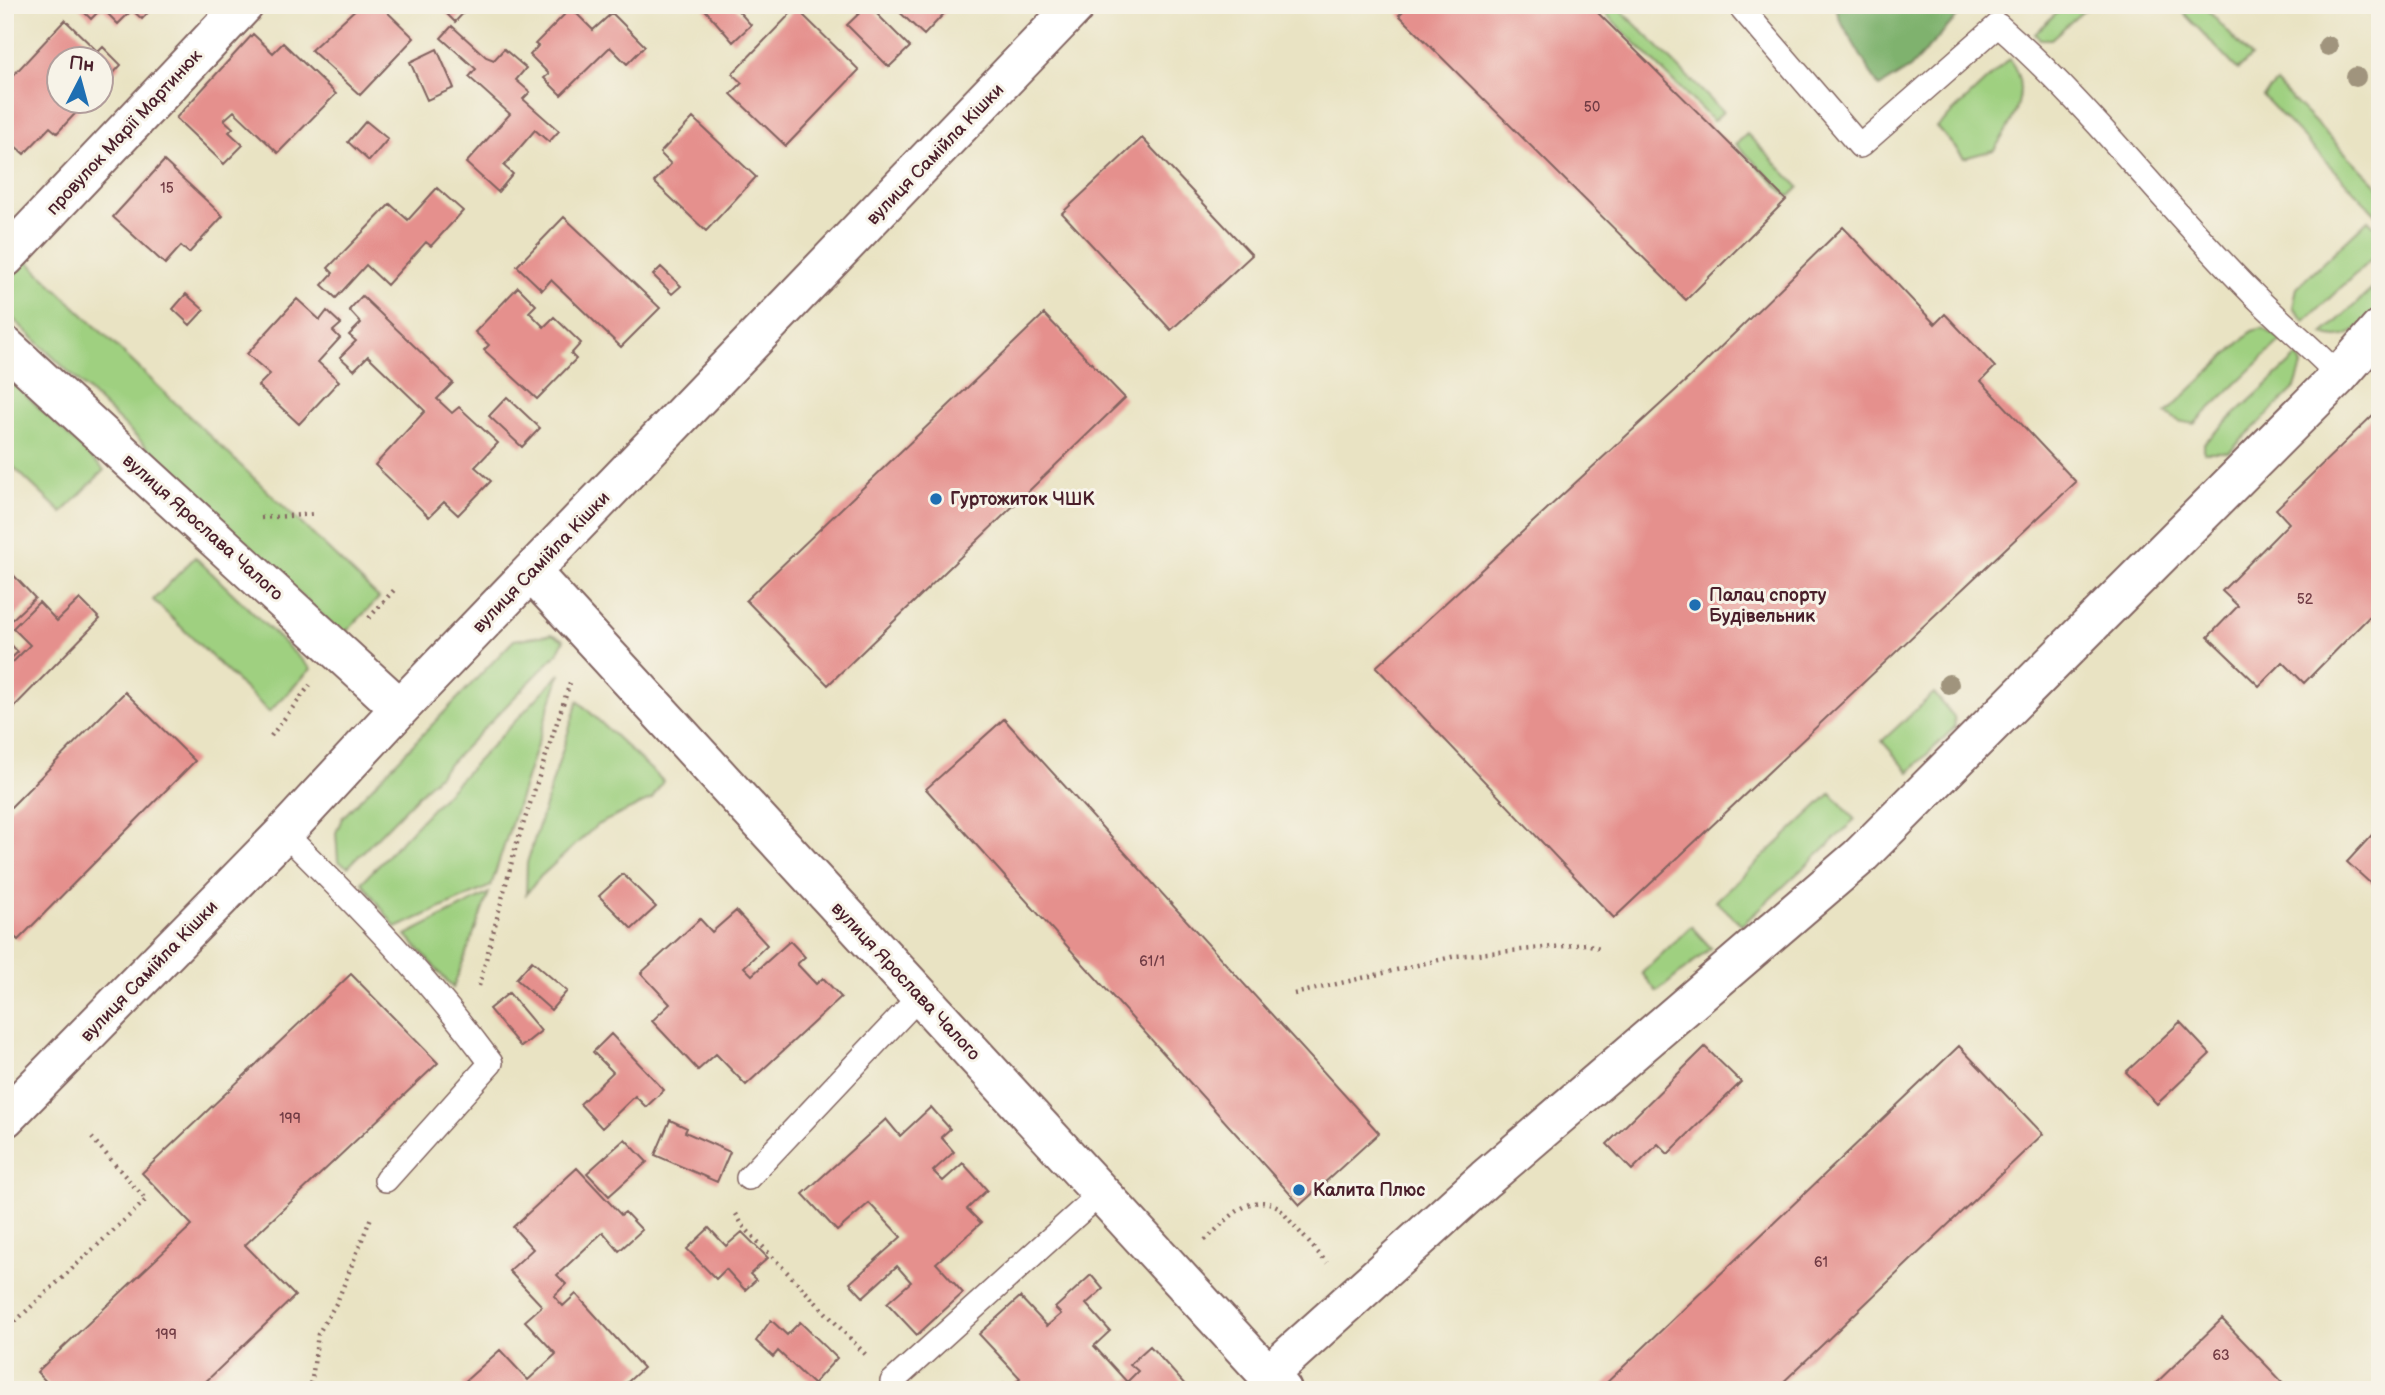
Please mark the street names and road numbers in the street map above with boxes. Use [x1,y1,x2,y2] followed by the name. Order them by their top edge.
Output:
[42,45,207,219] street label: провулок Марії Мартинюк
[862,79,1008,229] street label: вулиця Самійла Кішки
[118,450,287,605] street label: вулиця Ярослава Чалого
[468,487,614,637] street label: вулиця Самійла Кішки
[76,896,222,1046] street label: вулиця Самійла Кішки
[827,898,984,1065] street label: вулиця Ярослава Чалого

